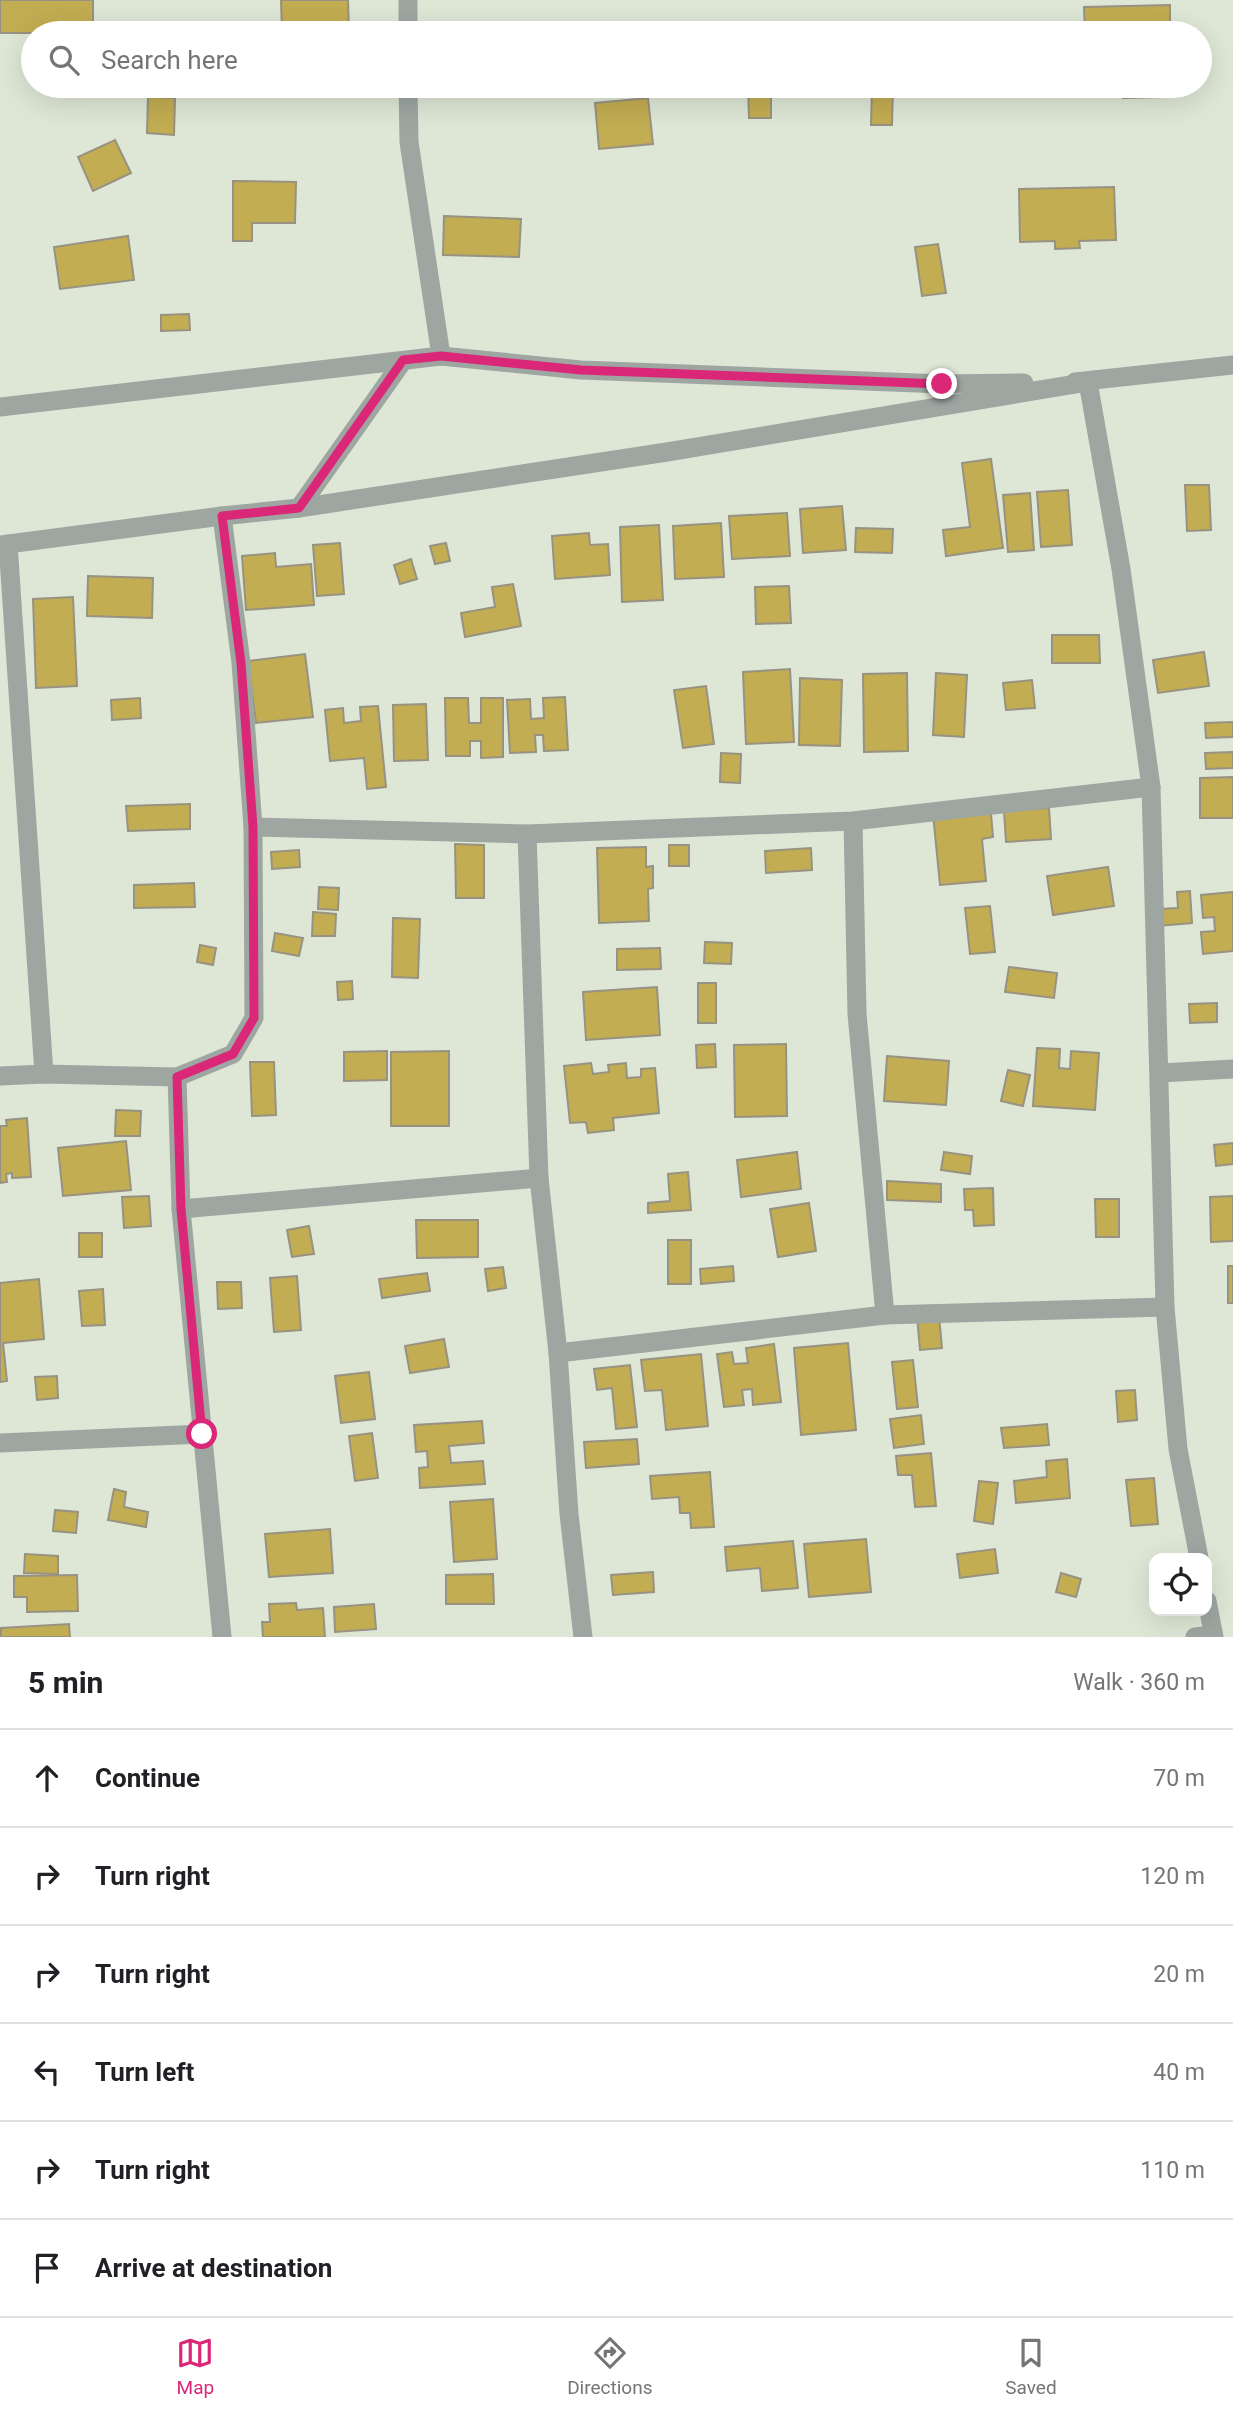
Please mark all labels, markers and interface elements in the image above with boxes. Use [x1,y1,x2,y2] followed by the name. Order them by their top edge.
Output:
[21,21,1212,98] search box
[45,41,83,79] icon: search
[101,45,238,75] text: Search here
[926,368,957,399] route end
[186,1418,217,1449] route start
[1149,1553,1212,1616] map controls
[1149,1553,1212,1616] button: locate
[28,1665,103,1700] text: 5 min
[1073,1669,1205,1696] text: Walk · 360 m
[28,1759,66,1797] icon: ahead
[95,1763,200,1793] text: Continue
[1153,1765,1205,1792] text: 70 m
[28,1857,66,1895] icon: right
[95,1861,210,1891] text: Turn right
[1140,1863,1205,1890] text: 120 m
[28,1955,66,1993] icon: right
[95,1959,210,1989] text: Turn right
[1153,1961,1205,1988] text: 20 m
[28,2053,66,2091] icon: left
[95,2057,194,2087] text: Turn left
[1153,2059,1205,2086] text: 40 m
[28,2151,66,2189] icon: right
[95,2155,210,2185] text: Turn right
[1140,2157,1205,2184] text: 110 m
[28,2249,66,2287] icon: arrive
[95,2253,332,2283] text: Arrive at destination
[176,2334,214,2399] tab: Map
[567,2334,652,2399] tab: Directions
[1005,2334,1057,2399] tab: Saved

